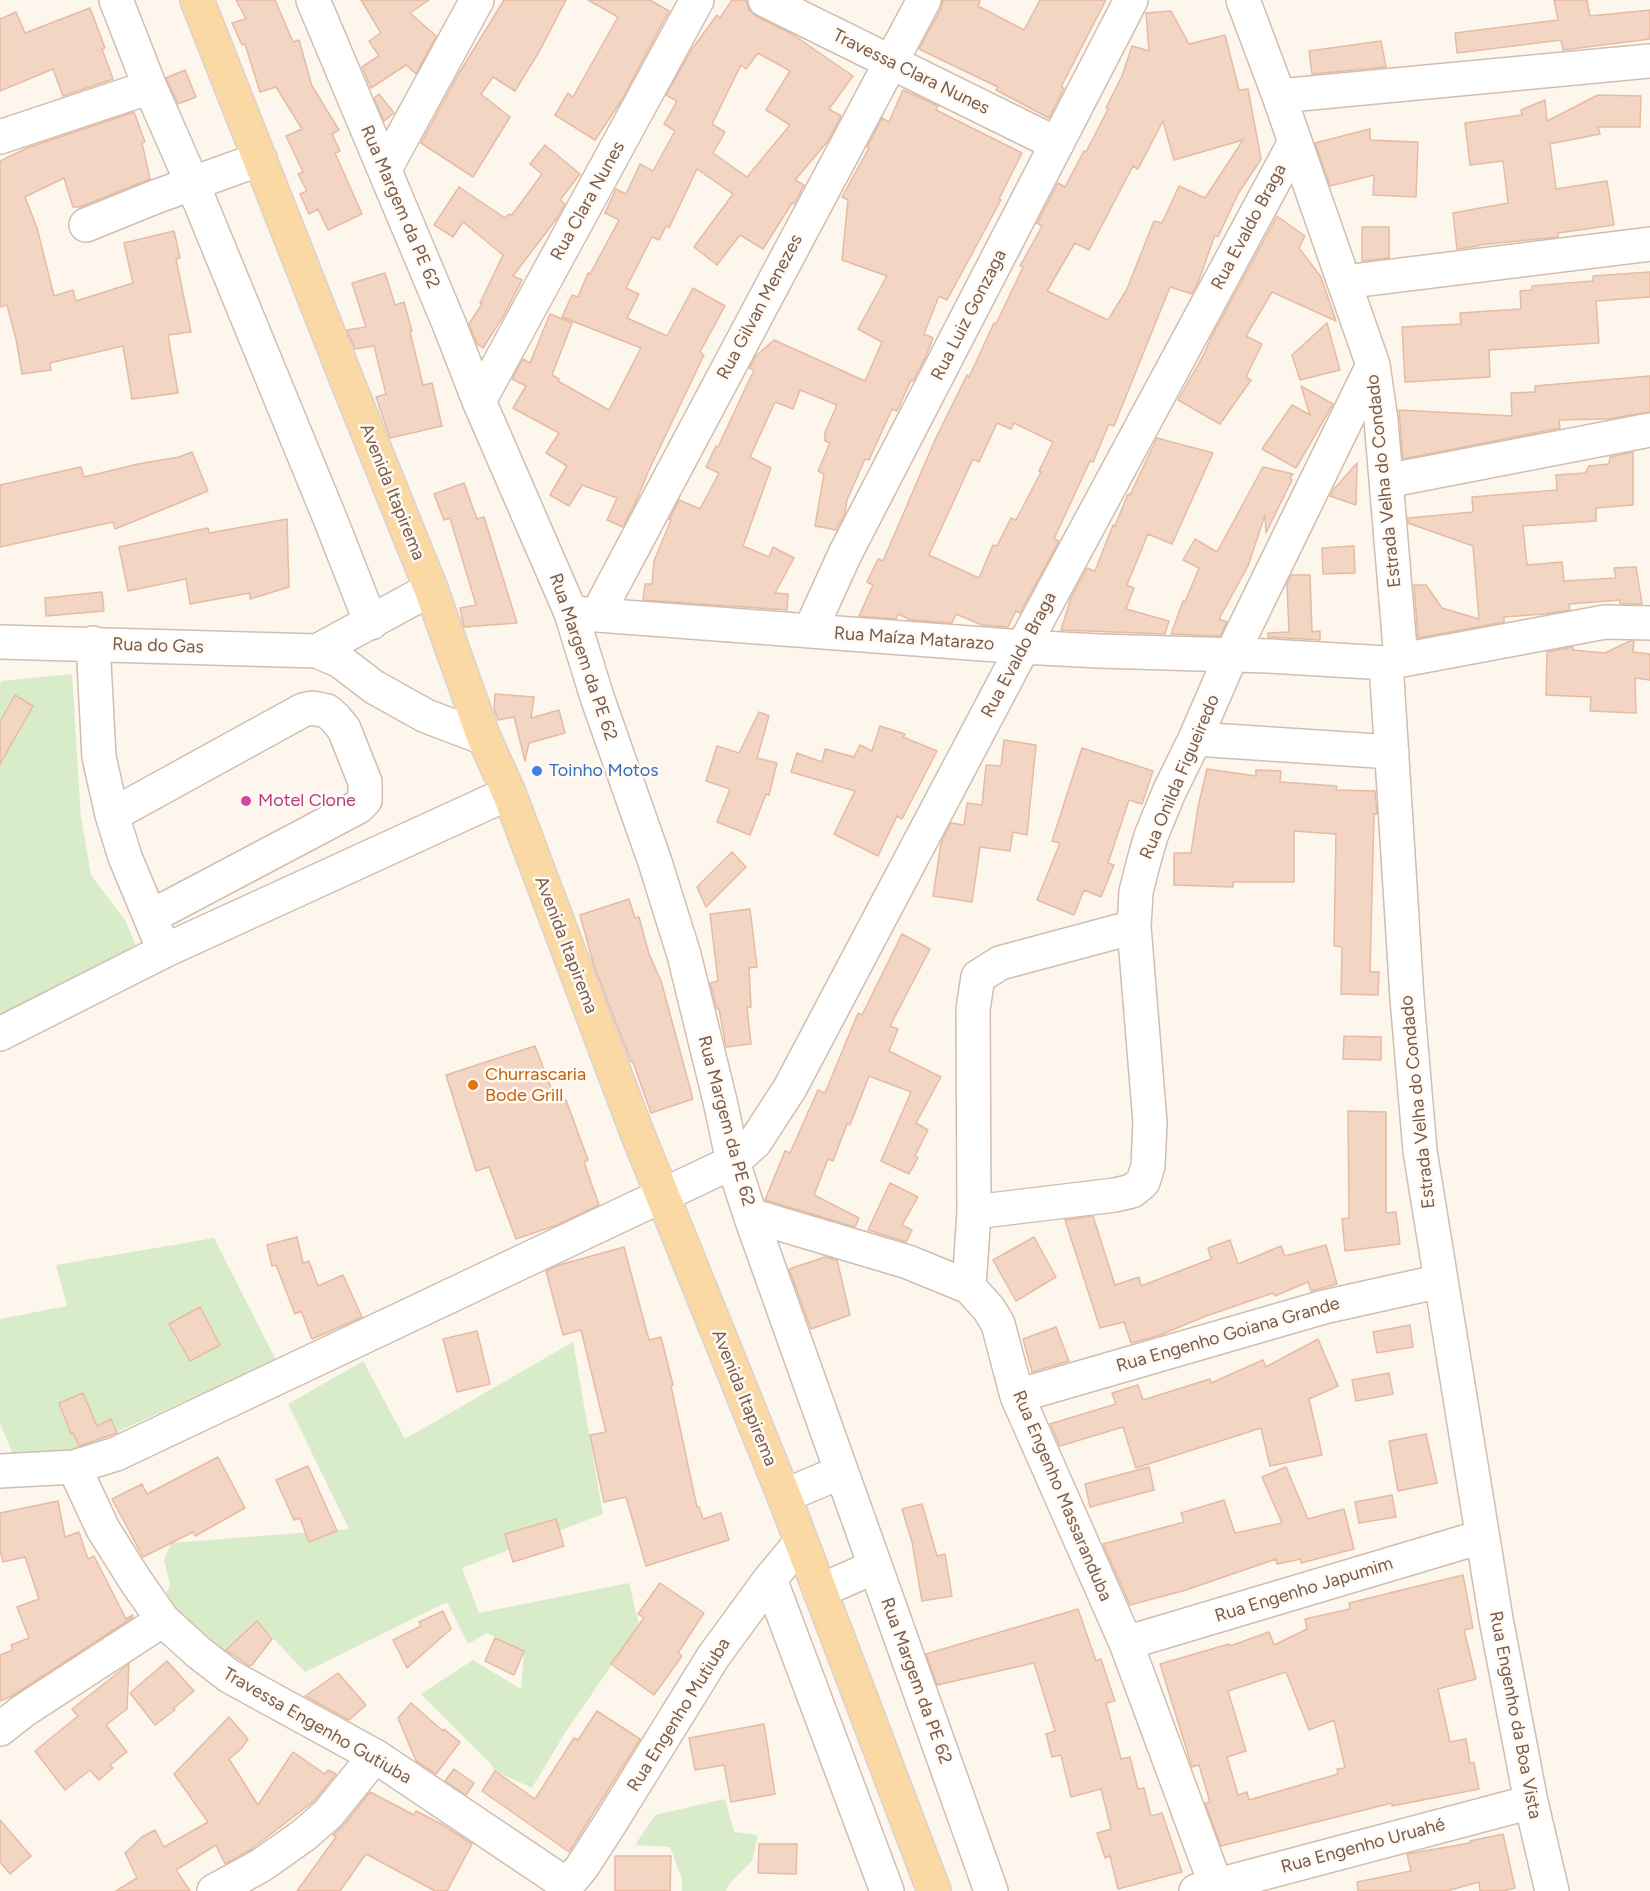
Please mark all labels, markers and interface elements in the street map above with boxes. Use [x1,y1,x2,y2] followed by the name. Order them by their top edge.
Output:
[829,25,993,119] street label: Travessa Clara Nunes
[356,122,444,292] street label: Rua Margem da PE 62
[546,138,630,264] street label: Rua Clara Nunes
[1207,160,1291,294] street label: Rua Evaldo Braga
[713,231,807,383] street label: Rua Gilvan Menezes
[927,246,1011,384] street label: Rua Luiz Gonzaga
[1362,373,1406,589] street label: Estrada Velha do Condado
[355,421,429,563] street label: Avenida Itapirema
[544,570,622,744] street label: Rua Margem da PE 62
[977,588,1061,722] street label: Rua Evaldo Braga
[833,623,995,655] street label: Rua Maíza Matarazo
[112,634,204,658] street label: Rua do Gas
[1136,691,1224,863] street label: Rua Onilda Figueiredo
[549,760,659,782] place label: Toinho Motos
[530,764,544,778] marker: Toinho Motos
[258,790,356,812] place label: Motel Clone
[239,794,253,808] marker: Motel Clone
[530,873,602,1017] street label: Avenida Itapirema
[1396,994,1440,1210] street label: Estrada Velha do Condado
[693,1033,759,1209] street label: Rua Margem da PE 62
[485,1064,586,1106] place label: Churrascaria Bode Grill
[466,1078,480,1092] marker: Churrascaria Bode Grill
[1114,1293,1342,1377] street label: Rua Engenho Goiana Grande
[707,1327,781,1469] street label: Avenida Itapirema
[1008,1387,1116,1605] street label: Rua Engenho Massaranduba
[1212,1553,1396,1627] street label: Rua Engenho Japumim
[876,1595,956,1767] street label: Rua Margem da PE 62
[1484,1609,1546,1821] street label: Rua Engenho da Boa Vista
[623,1634,735,1796] street label: Rua Engenho Mutiuba
[219,1663,415,1789] street label: Travessa Engenho Gutiuba
[1279,1814,1447,1878] street label: Rua Engenho Uruahé

